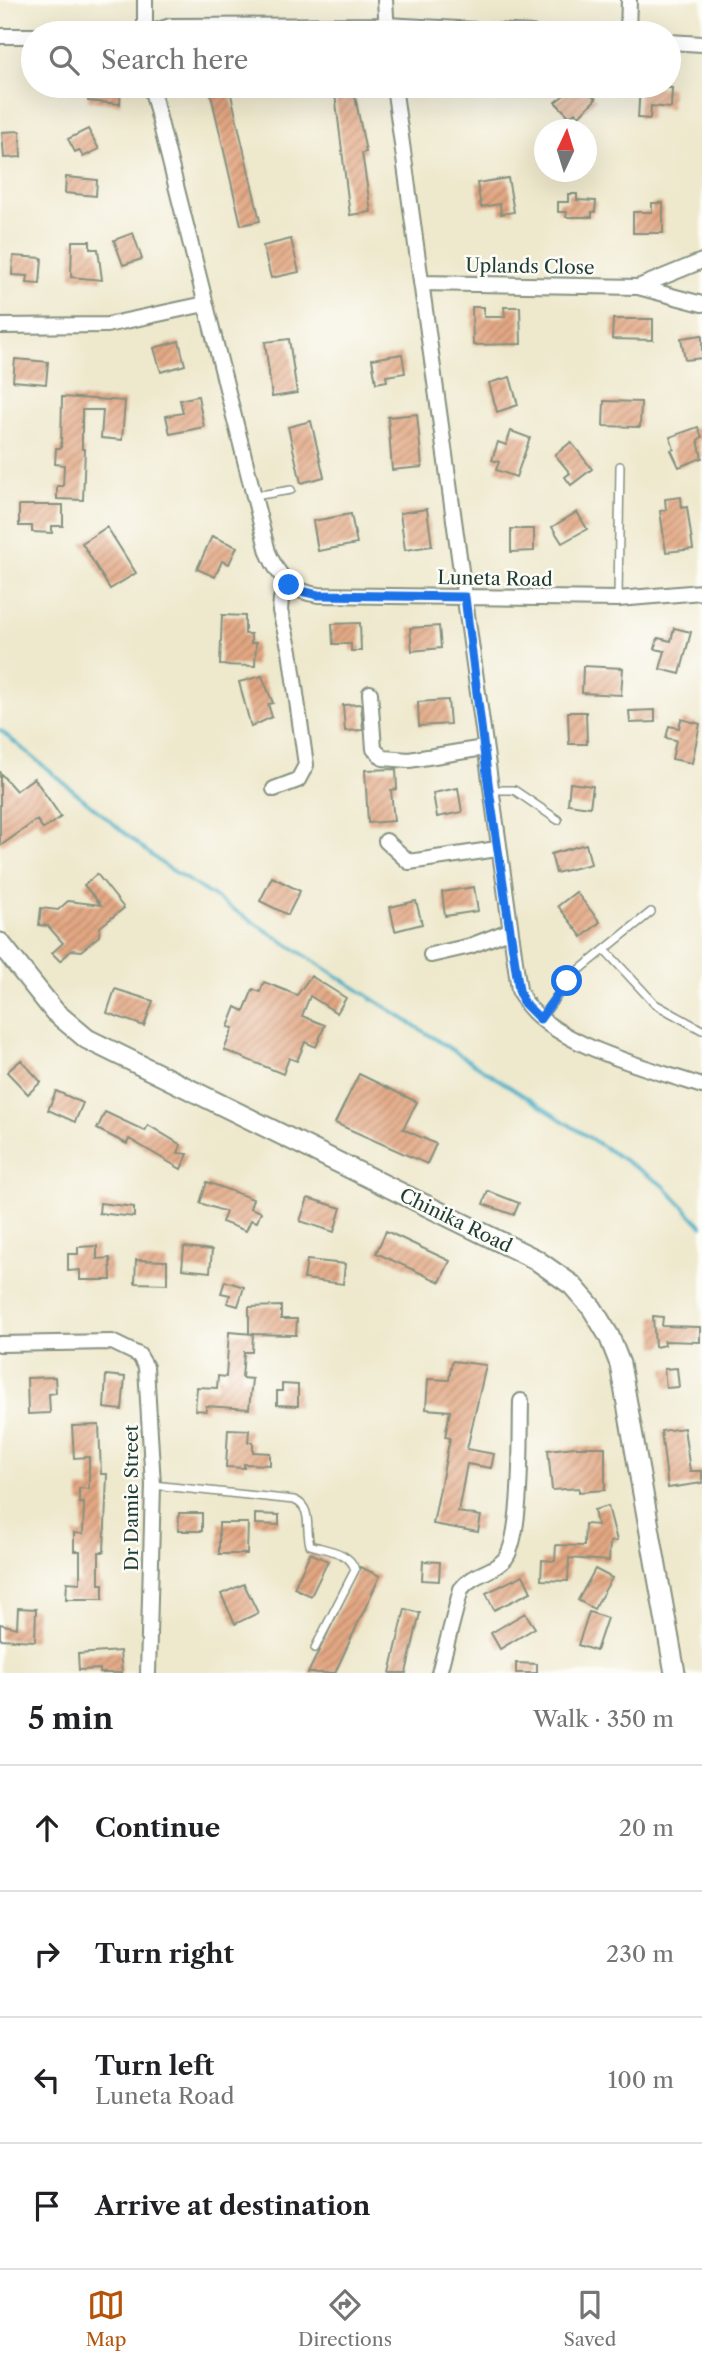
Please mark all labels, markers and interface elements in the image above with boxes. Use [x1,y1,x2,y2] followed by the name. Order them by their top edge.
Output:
[21,21,681,98] search box
[45,41,83,79] icon: search
[101,44,248,76] text: Search here
[534,119,597,182] north arrow
[465,254,595,279] street label: Uplands Close
[437,566,553,591] street label: Luneta Road
[273,569,304,600] route end
[551,965,582,996] route start
[396,1183,516,1258] street label: Chinika Road
[120,1424,143,1571] street label: Dr Damie Street
[28,1700,113,1737] text: 5 min
[533,1705,674,1733] text: Walk · 350 m
[28,1809,66,1847] icon: ahead
[95,1812,220,1844] text: Continue
[619,1814,674,1842] text: 20 m
[28,1935,66,1973] icon: right
[95,1938,234,1970] text: Turn right
[606,1940,674,1968] text: 230 m
[95,2050,214,2082] text: Turn left
[28,2061,66,2099] icon: left
[608,2066,674,2094] text: 100 m
[95,2082,235,2110] text: Luneta Road
[28,2187,66,2225] icon: arrive
[95,2190,370,2222] text: Arrive at destination
[86,2286,127,2351] tab: Map
[298,2286,392,2351] tab: Directions
[563,2286,616,2351] tab: Saved

